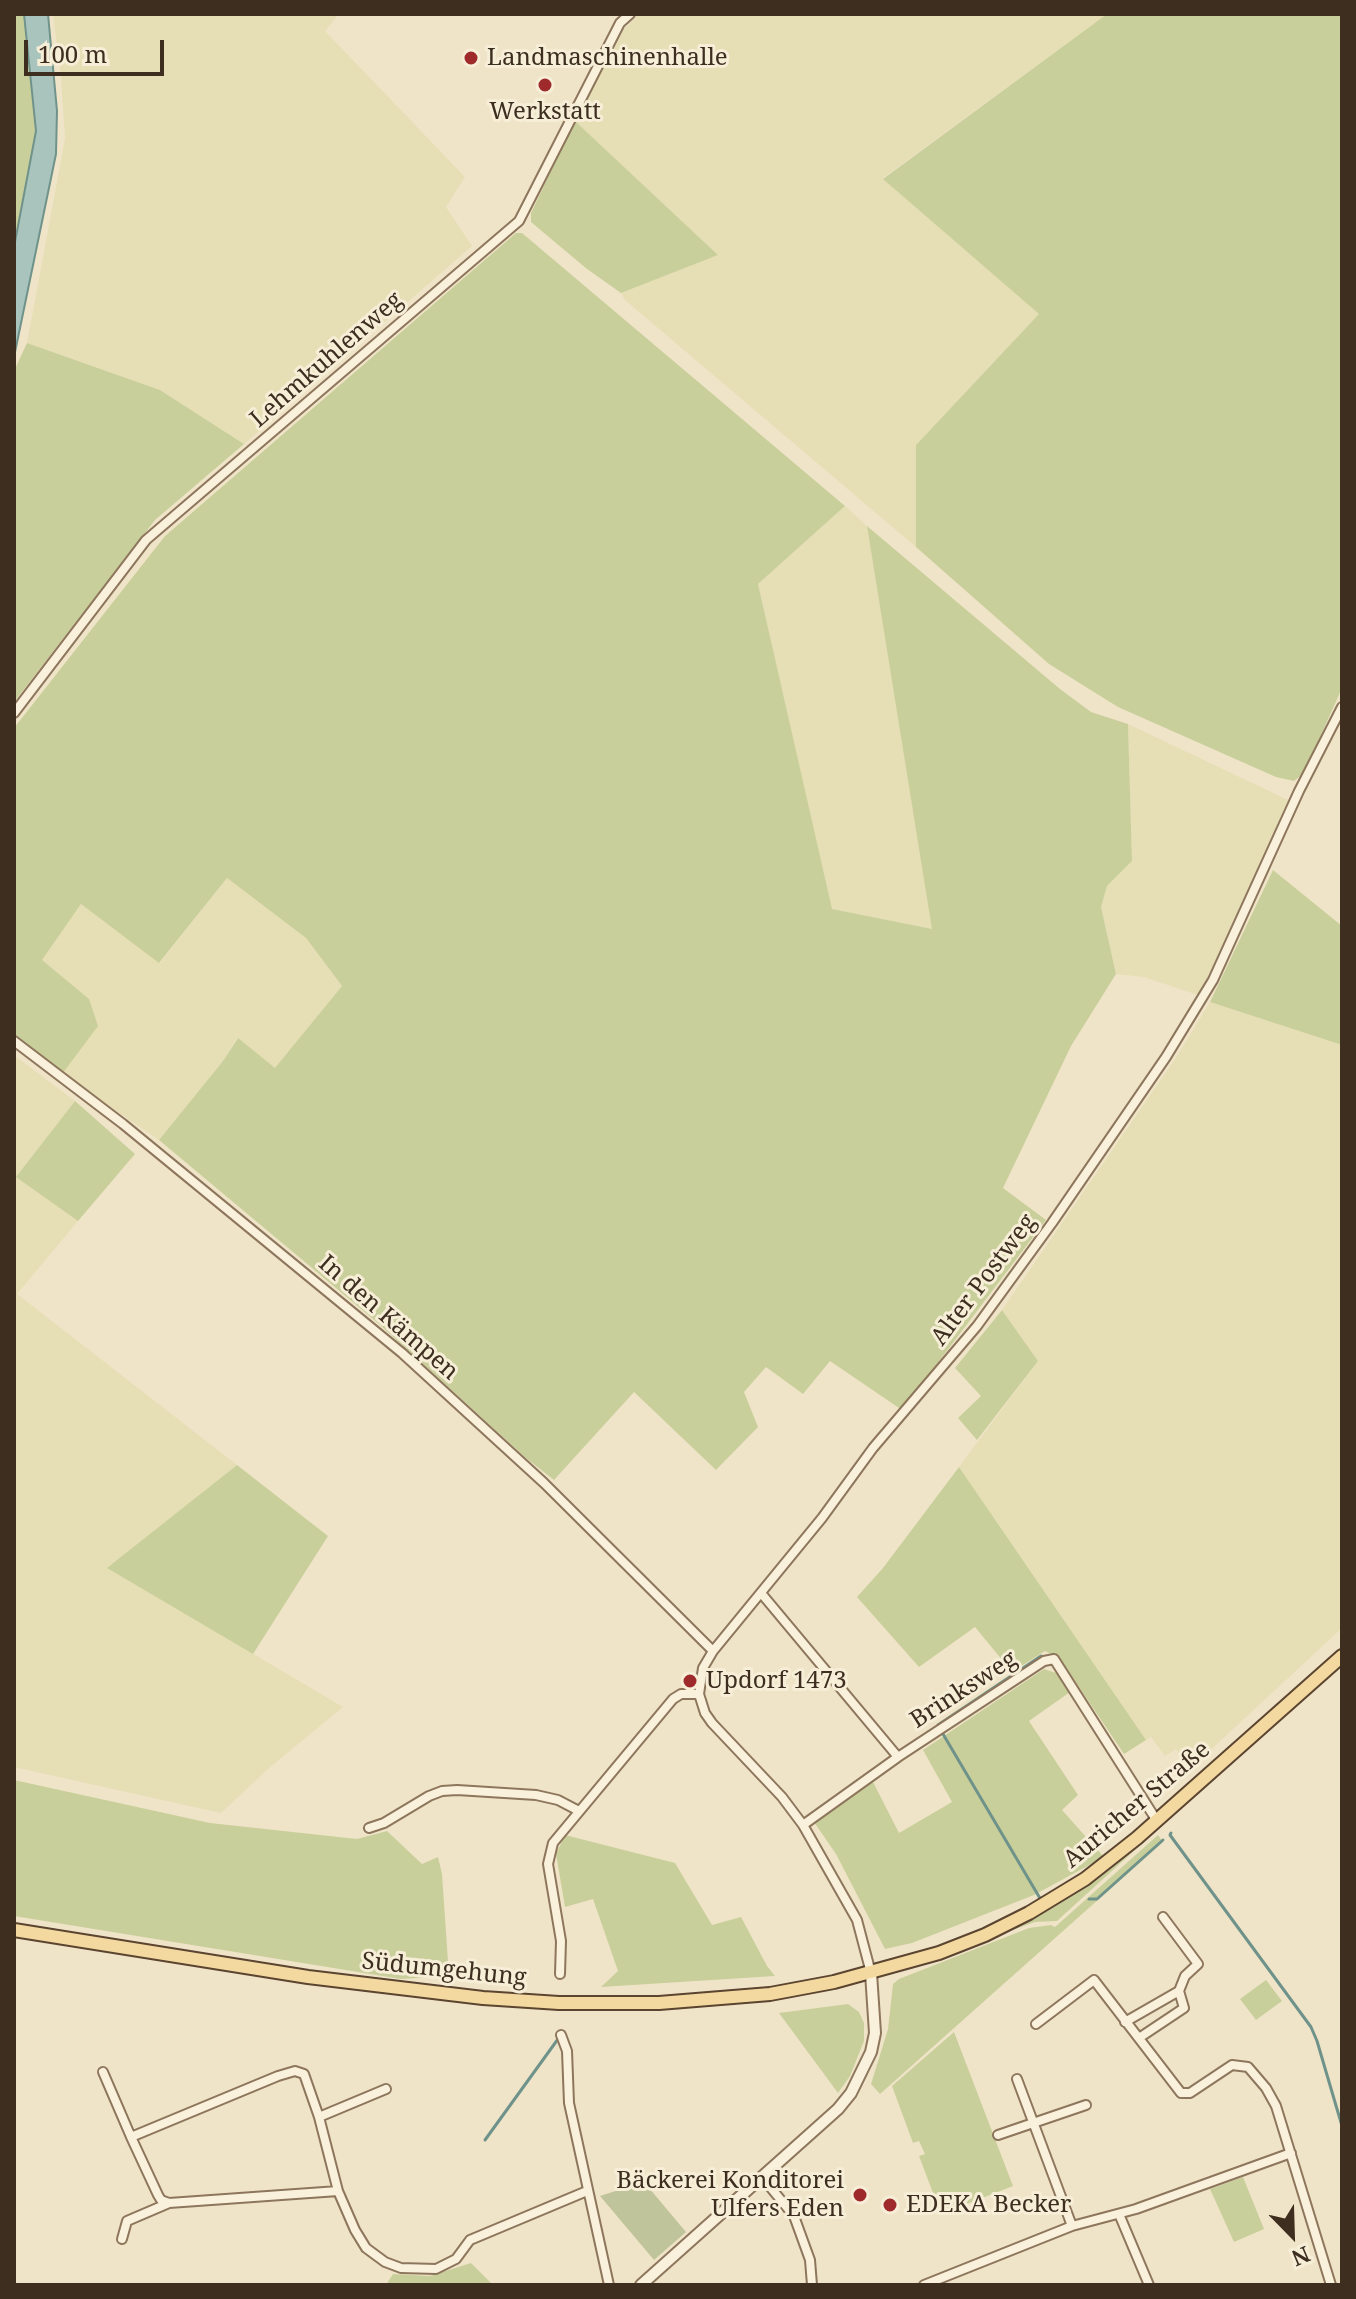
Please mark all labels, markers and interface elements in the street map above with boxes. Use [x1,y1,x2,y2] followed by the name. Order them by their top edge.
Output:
[28,24,168,74] scale bar
[38,37,107,70] text: 100 m
[487,44,728,72] place label: Landmaschinenhalle
[462,49,480,67] marker: Landmaschinenhalle
[536,76,554,94] marker: Werkstatt
[489,98,601,126] place label: Werkstatt
[245,286,409,434] street label: Lehmkuhlenweg
[925,1209,1043,1351] street label: Alter Postweg
[312,1249,464,1387] street label: In den Kämpen
[905,1645,1023,1735] street label: Brinksweg
[706,1667,847,1695] place label: Updorf 1473
[681,1672,699,1690] marker: Updorf 1473
[1058,1735,1216,1875] street label: Auricher Straße
[360,1947,528,1993] street label: Südumgehung
[616,2167,844,2223] place label: Bäckerei Konditorei Ulfers Eden
[851,2186,869,2204] marker: Bäckerei Konditorei Ulfers Eden
[906,2191,1071,2219] place label: EDEKA Becker
[1252,2195,1332,2275] north arrow
[881,2196,899,2214] marker: EDEKA Becker
[1288,2240,1315,2274] text: N

